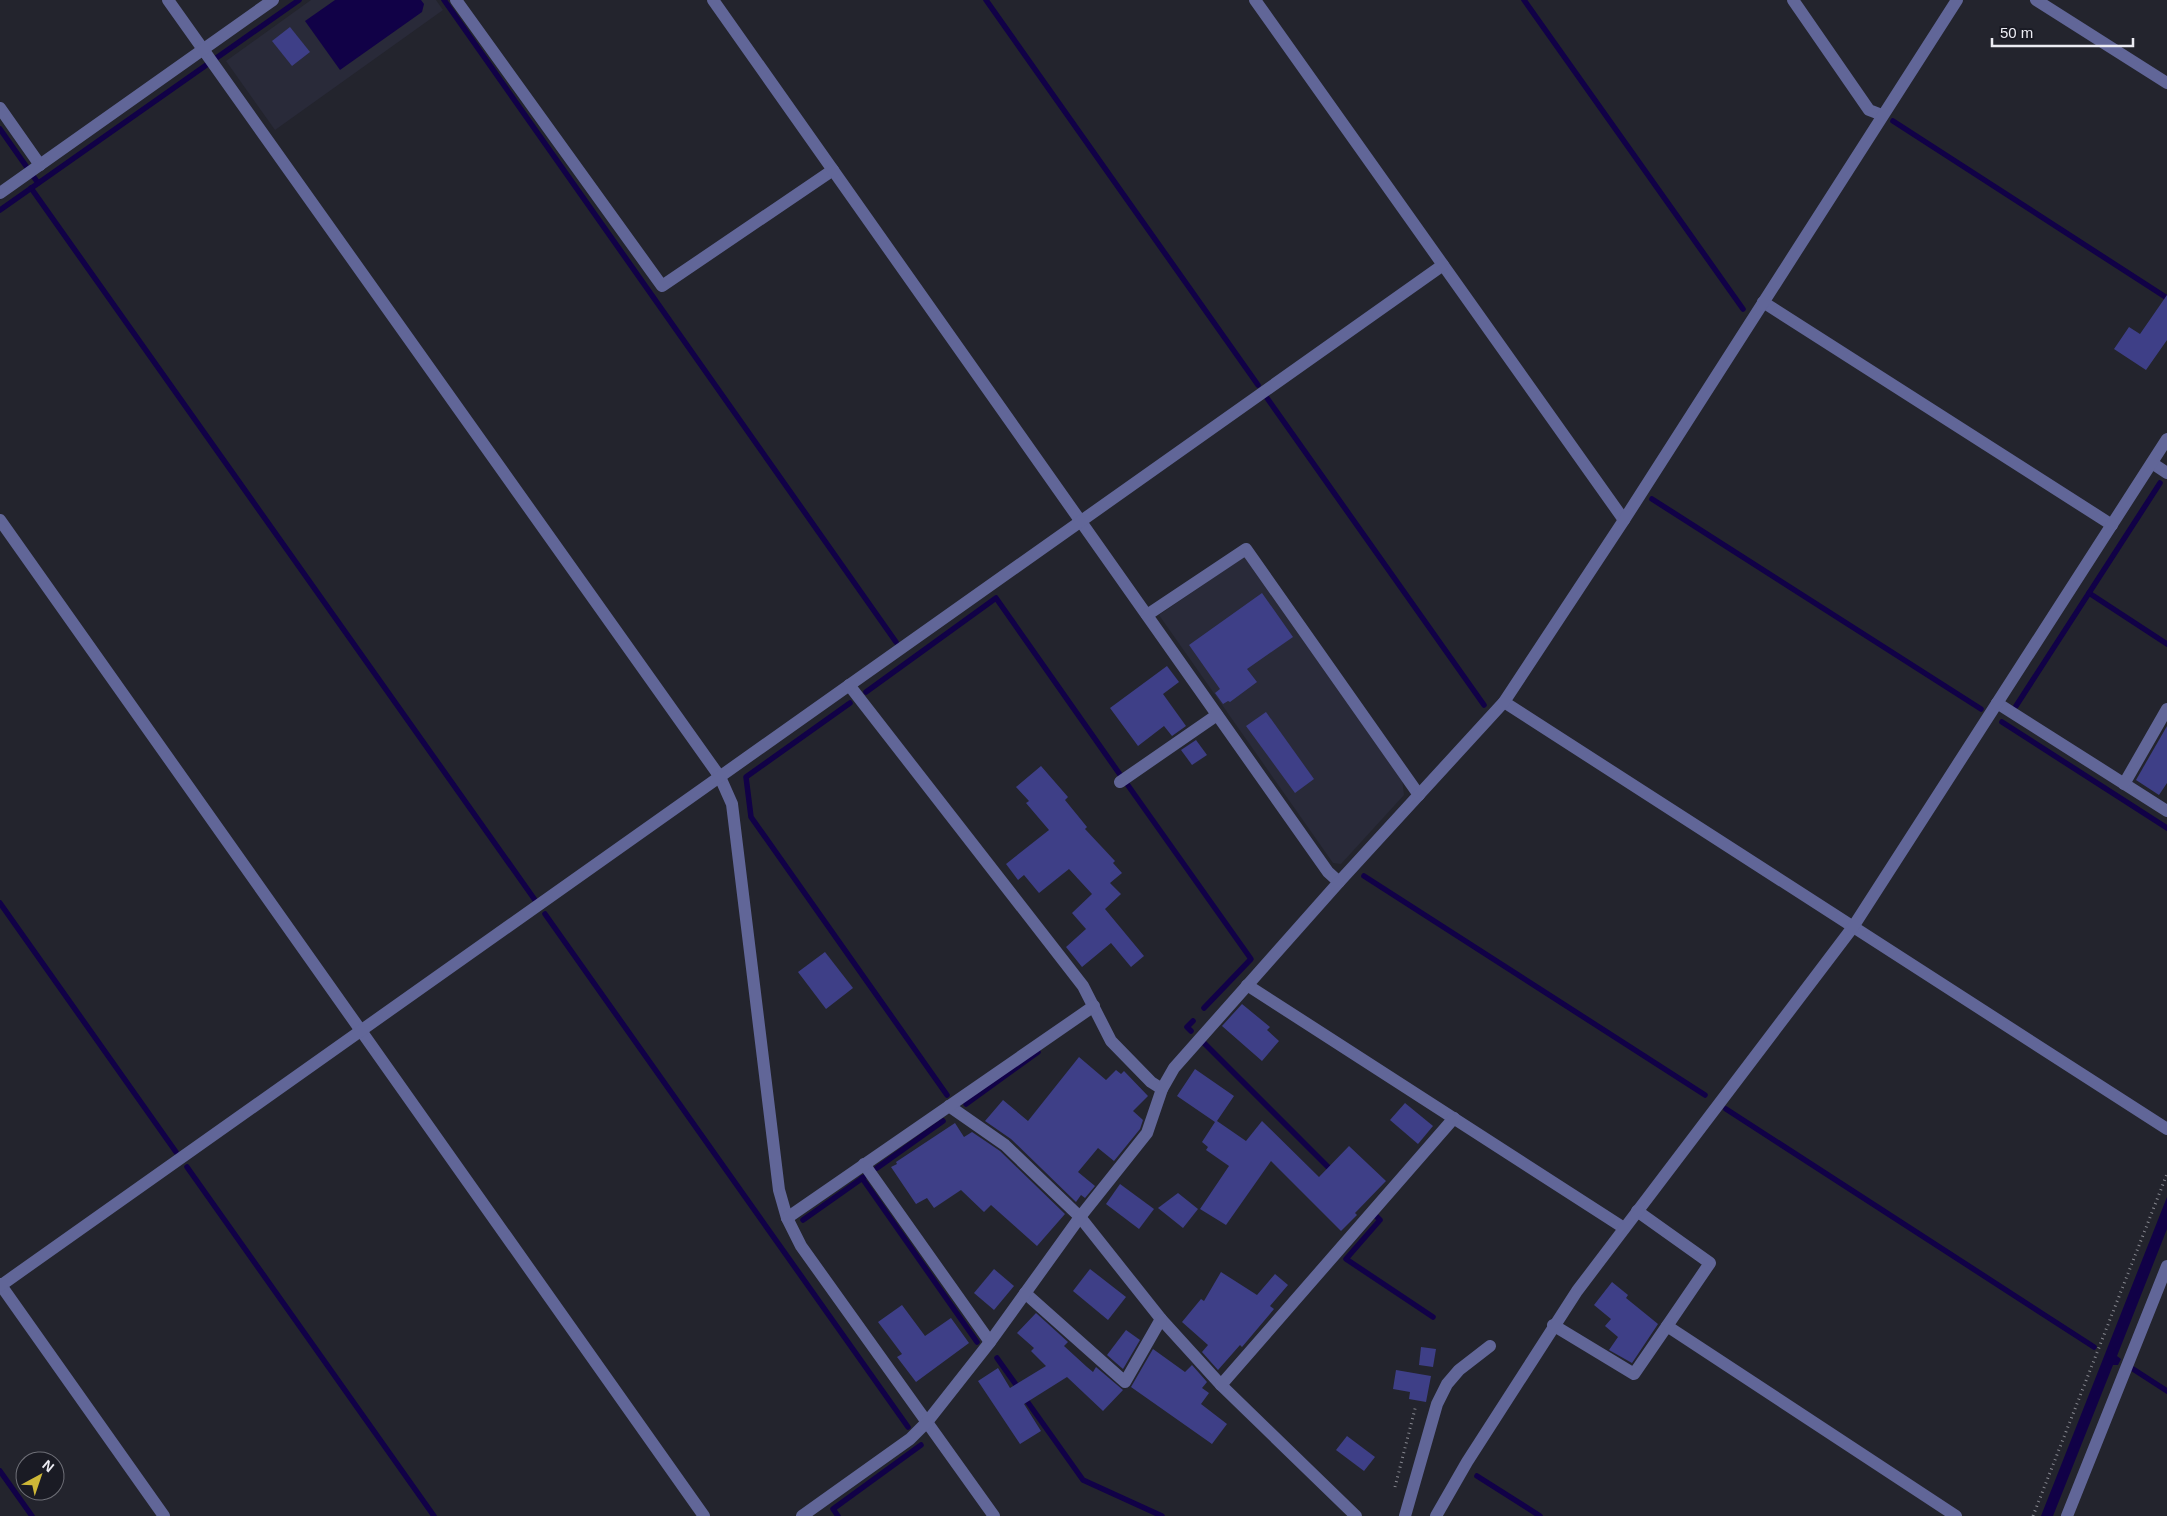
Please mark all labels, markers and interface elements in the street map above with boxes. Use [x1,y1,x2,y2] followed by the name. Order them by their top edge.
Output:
[1992,15,2133,47] scale bar
[2000,24,2033,41] text: 50 m
[15,1451,65,1501] north arrow
[39,1457,57,1475] text: N

